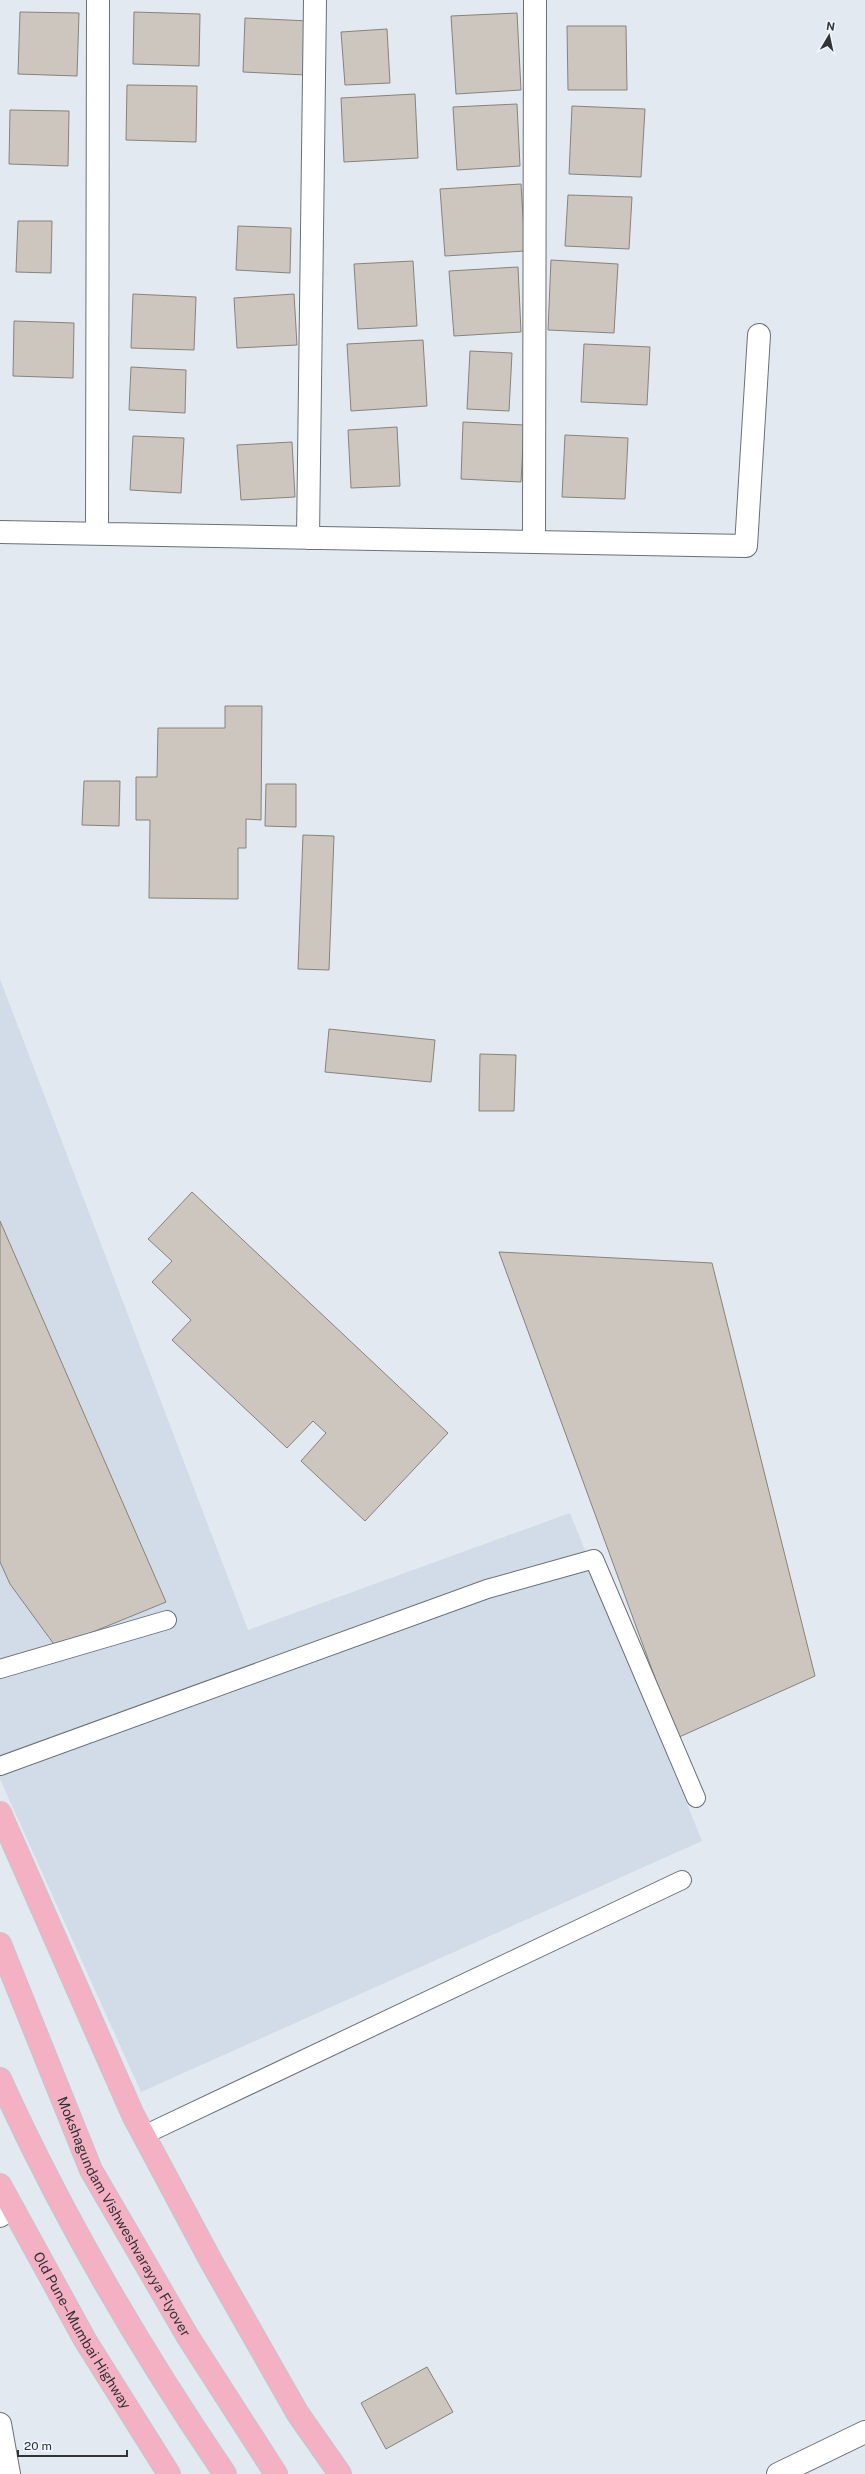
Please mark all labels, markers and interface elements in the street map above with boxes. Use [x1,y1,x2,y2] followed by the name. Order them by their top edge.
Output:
[809,16,849,56] north arrow
[825,20,836,33] text: N
[54,2094,194,2339] street label: Mokshagundam Vishweshvarayya Flyover
[30,2249,134,2412] street label: Old Pune–Mumbai Highway
[18,2432,127,2458] scale bar
[24,2439,52,2453] text: 20 m

